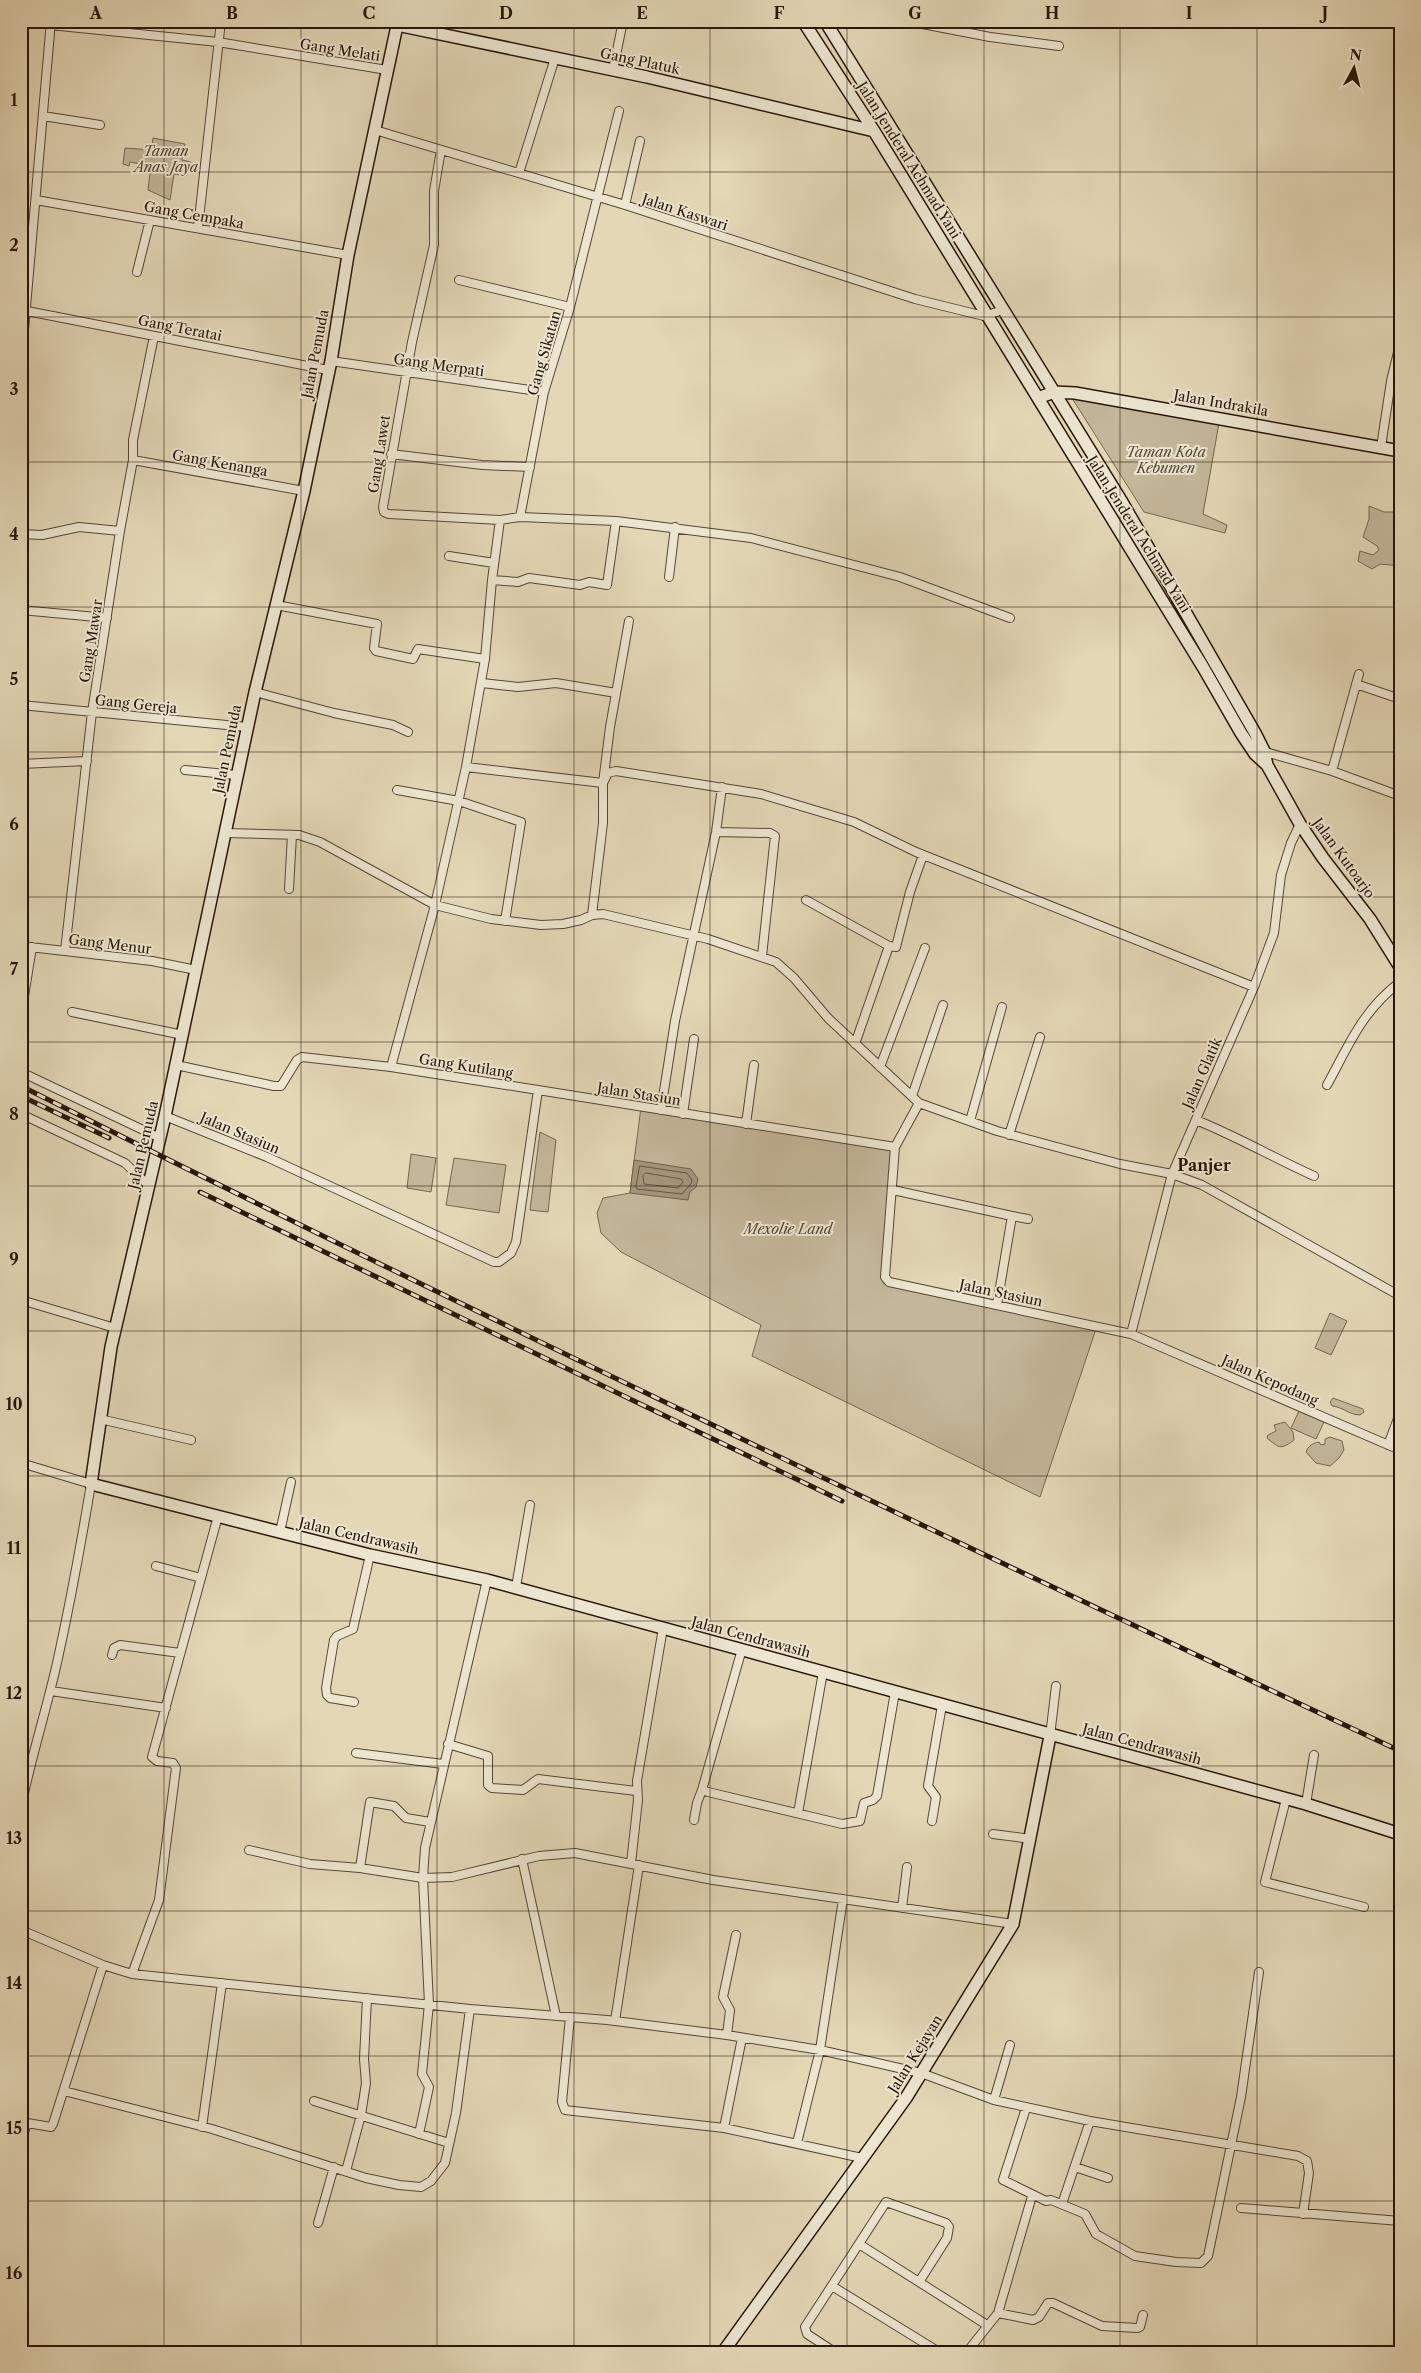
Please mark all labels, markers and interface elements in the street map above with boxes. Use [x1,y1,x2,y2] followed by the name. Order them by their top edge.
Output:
[89,3,103,23] text: A
[226,3,238,23] text: B
[363,3,375,23] text: C
[499,3,513,23] text: D
[636,3,648,23] text: E
[774,3,785,23] text: F
[908,3,922,23] text: G
[1045,3,1059,23] text: H
[1186,3,1193,23] text: I
[1319,3,1328,23] text: J
[299,35,381,65] street label: Gang Melati
[1328,42,1378,92] north arrow
[599,44,682,78] street label: Gang Platuk
[1348,45,1363,65] text: N
[852,76,965,242] street label: Jalan Jenderal Achmad Yani
[10,90,18,110] text: 1
[132,142,199,176] park label: Taman Anas Jaya
[638,189,730,234] street label: Jalan Kaswari
[142,197,246,233] street label: Gang Cempaka
[9,235,19,255] text: 2
[297,307,333,402] street label: Jalan Pemuda
[523,308,565,398] street label: Gang Sikatan
[137,311,223,345] street label: Gang Teratai
[393,350,485,380] street label: Gang Merpati
[9,379,19,399] text: 3
[1170,385,1270,420] street label: Jalan Indrakila
[364,414,394,494] street label: Gang Lawet
[1126,443,1206,477] park label: Taman Kota Kebumen
[171,446,270,480] street label: Gang Kenanga
[1082,450,1195,616] street label: Jalan Jenderal Achmad Yani
[9,524,19,544] text: 4
[76,598,106,684] street label: Gang Mawar
[10,669,19,689] text: 5
[94,691,179,717] street label: Gang Gereja
[208,702,245,797] street label: Jalan Pemuda
[1308,813,1379,902] street label: Jalan Kutoarjo
[9,814,19,834] text: 6
[67,930,153,958] street label: Gang Menur
[10,959,19,979] text: 7
[1177,1034,1226,1113] street label: Jalan Glatik
[418,1050,515,1082] street label: Gang Kutilang
[594,1078,682,1110] street label: Jalan Stasiun
[124,1098,162,1193] street label: Jalan Pemuda
[9,1104,19,1124] text: 8
[196,1107,283,1158] street label: Jalan Stasiun
[1177,1155,1231,1175] district label: Panjer
[742,1220,834,1238] park label: Mexolie Land
[9,1249,19,1269] text: 9
[956,1275,1044,1311] street label: Jalan Stasiun
[1217,1350,1322,1410] street label: Jalan Kepodang
[5,1394,23,1414] text: 10
[295,1513,421,1559] street label: Jalan Cendrawasih
[7,1538,22,1558] text: 11
[688,1612,813,1662] street label: Jalan Cendrawasih
[6,1683,22,1703] text: 12
[1079,1719,1204,1769] street label: Jalan Cendrawasih
[6,1828,22,1848] text: 13
[6,1973,22,1993] text: 14
[883,2011,946,2098] street label: Jalan Kejayan
[6,2118,22,2138] text: 15
[6,2263,23,2283] text: 16

